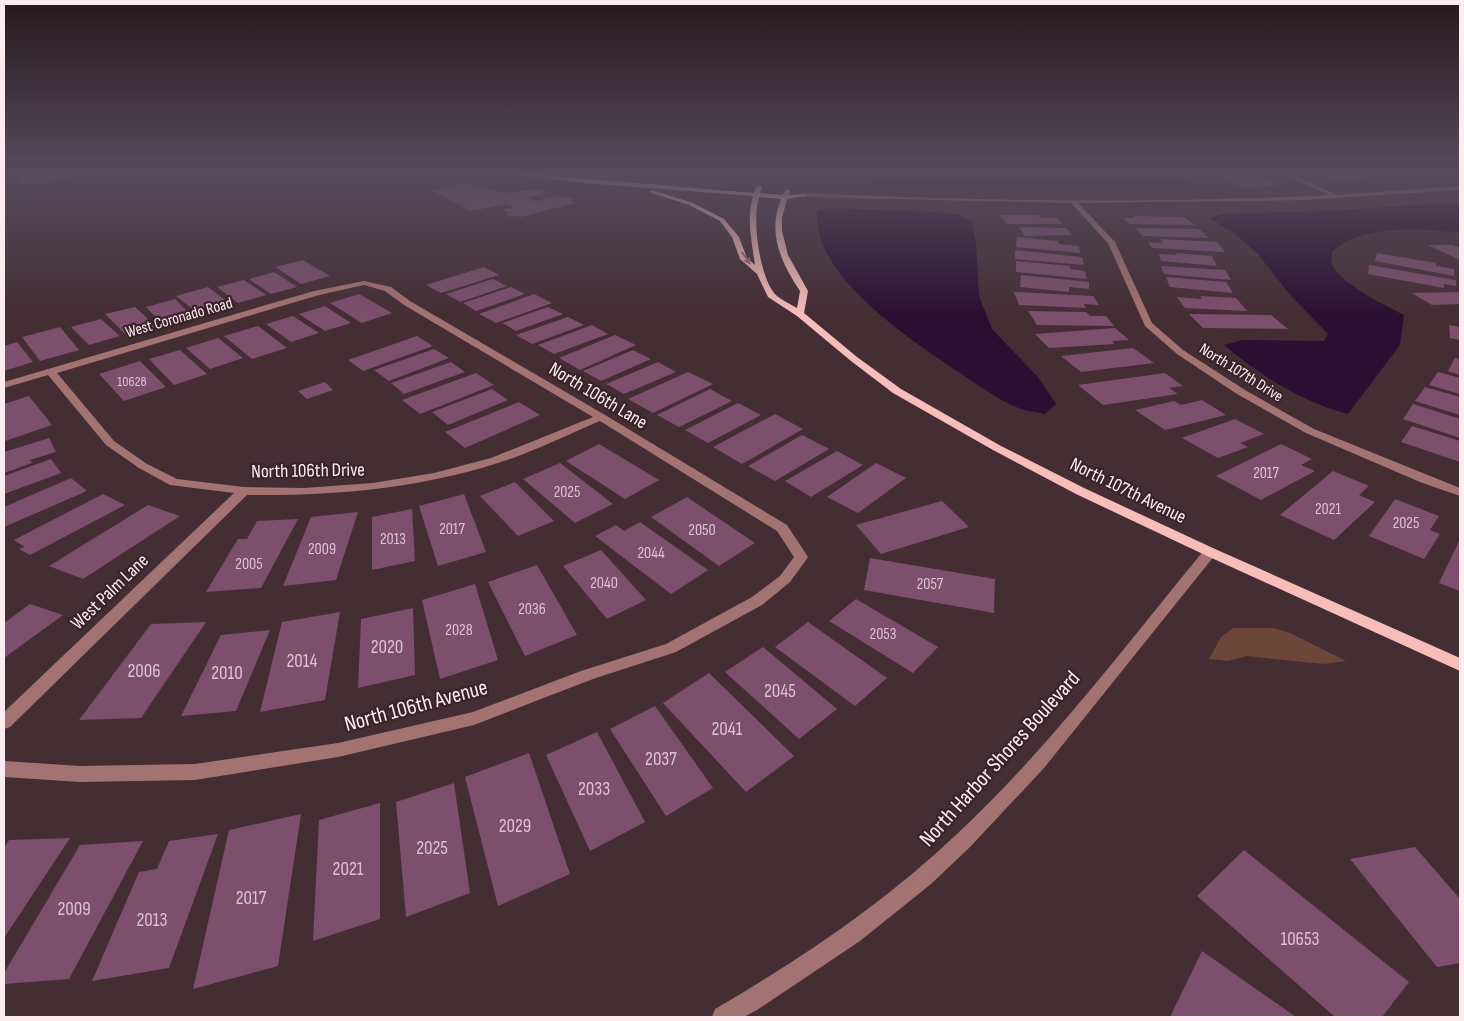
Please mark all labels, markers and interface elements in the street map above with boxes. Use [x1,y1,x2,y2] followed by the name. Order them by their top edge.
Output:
[741,251,751,265] one-way arrow
[123,294,235,342] street label: West Coronado Road
[1196,340,1286,406] street label: North 107th Drive
[545,358,651,434] street label: North 106th Lane
[117,373,147,390] house number: 10628
[1066,453,1190,529] street label: North 107th Avenue
[251,459,365,483] street label: North 106th Drive
[1253,464,1279,483] house number: 2017
[554,483,580,502] house number: 2025
[1315,500,1341,519] house number: 2021
[1393,514,1419,533] house number: 2025
[439,520,465,539] house number: 2017
[688,521,716,540] house number: 2050
[380,530,406,549] house number: 2013
[308,540,336,559] house number: 2009
[637,544,665,563] house number: 2044
[66,549,154,635] street label: West Palm Lane
[235,555,263,574] house number: 2005
[590,574,618,593] house number: 2040
[917,575,944,594] house number: 2057
[518,600,546,619] house number: 2036
[445,621,473,640] house number: 2028
[870,625,896,644] house number: 2053
[371,636,403,659] house number: 2020
[287,650,317,673] house number: 2014
[127,660,161,683] house number: 2006
[211,662,243,685] house number: 2010
[914,665,1086,853] street label: North Harbor Shores Boulevard
[341,674,491,738] street label: North 106th Avenue
[764,680,796,703] house number: 2045
[712,718,743,741] house number: 2041
[645,748,677,771] house number: 2037
[578,778,610,801] house number: 2033
[499,815,531,838] house number: 2029
[416,837,448,860] house number: 2025
[333,858,364,881] house number: 2021
[236,887,267,910] house number: 2017
[57,898,91,921] house number: 2009
[137,909,167,932] house number: 2013
[1280,928,1320,951] house number: 10653

